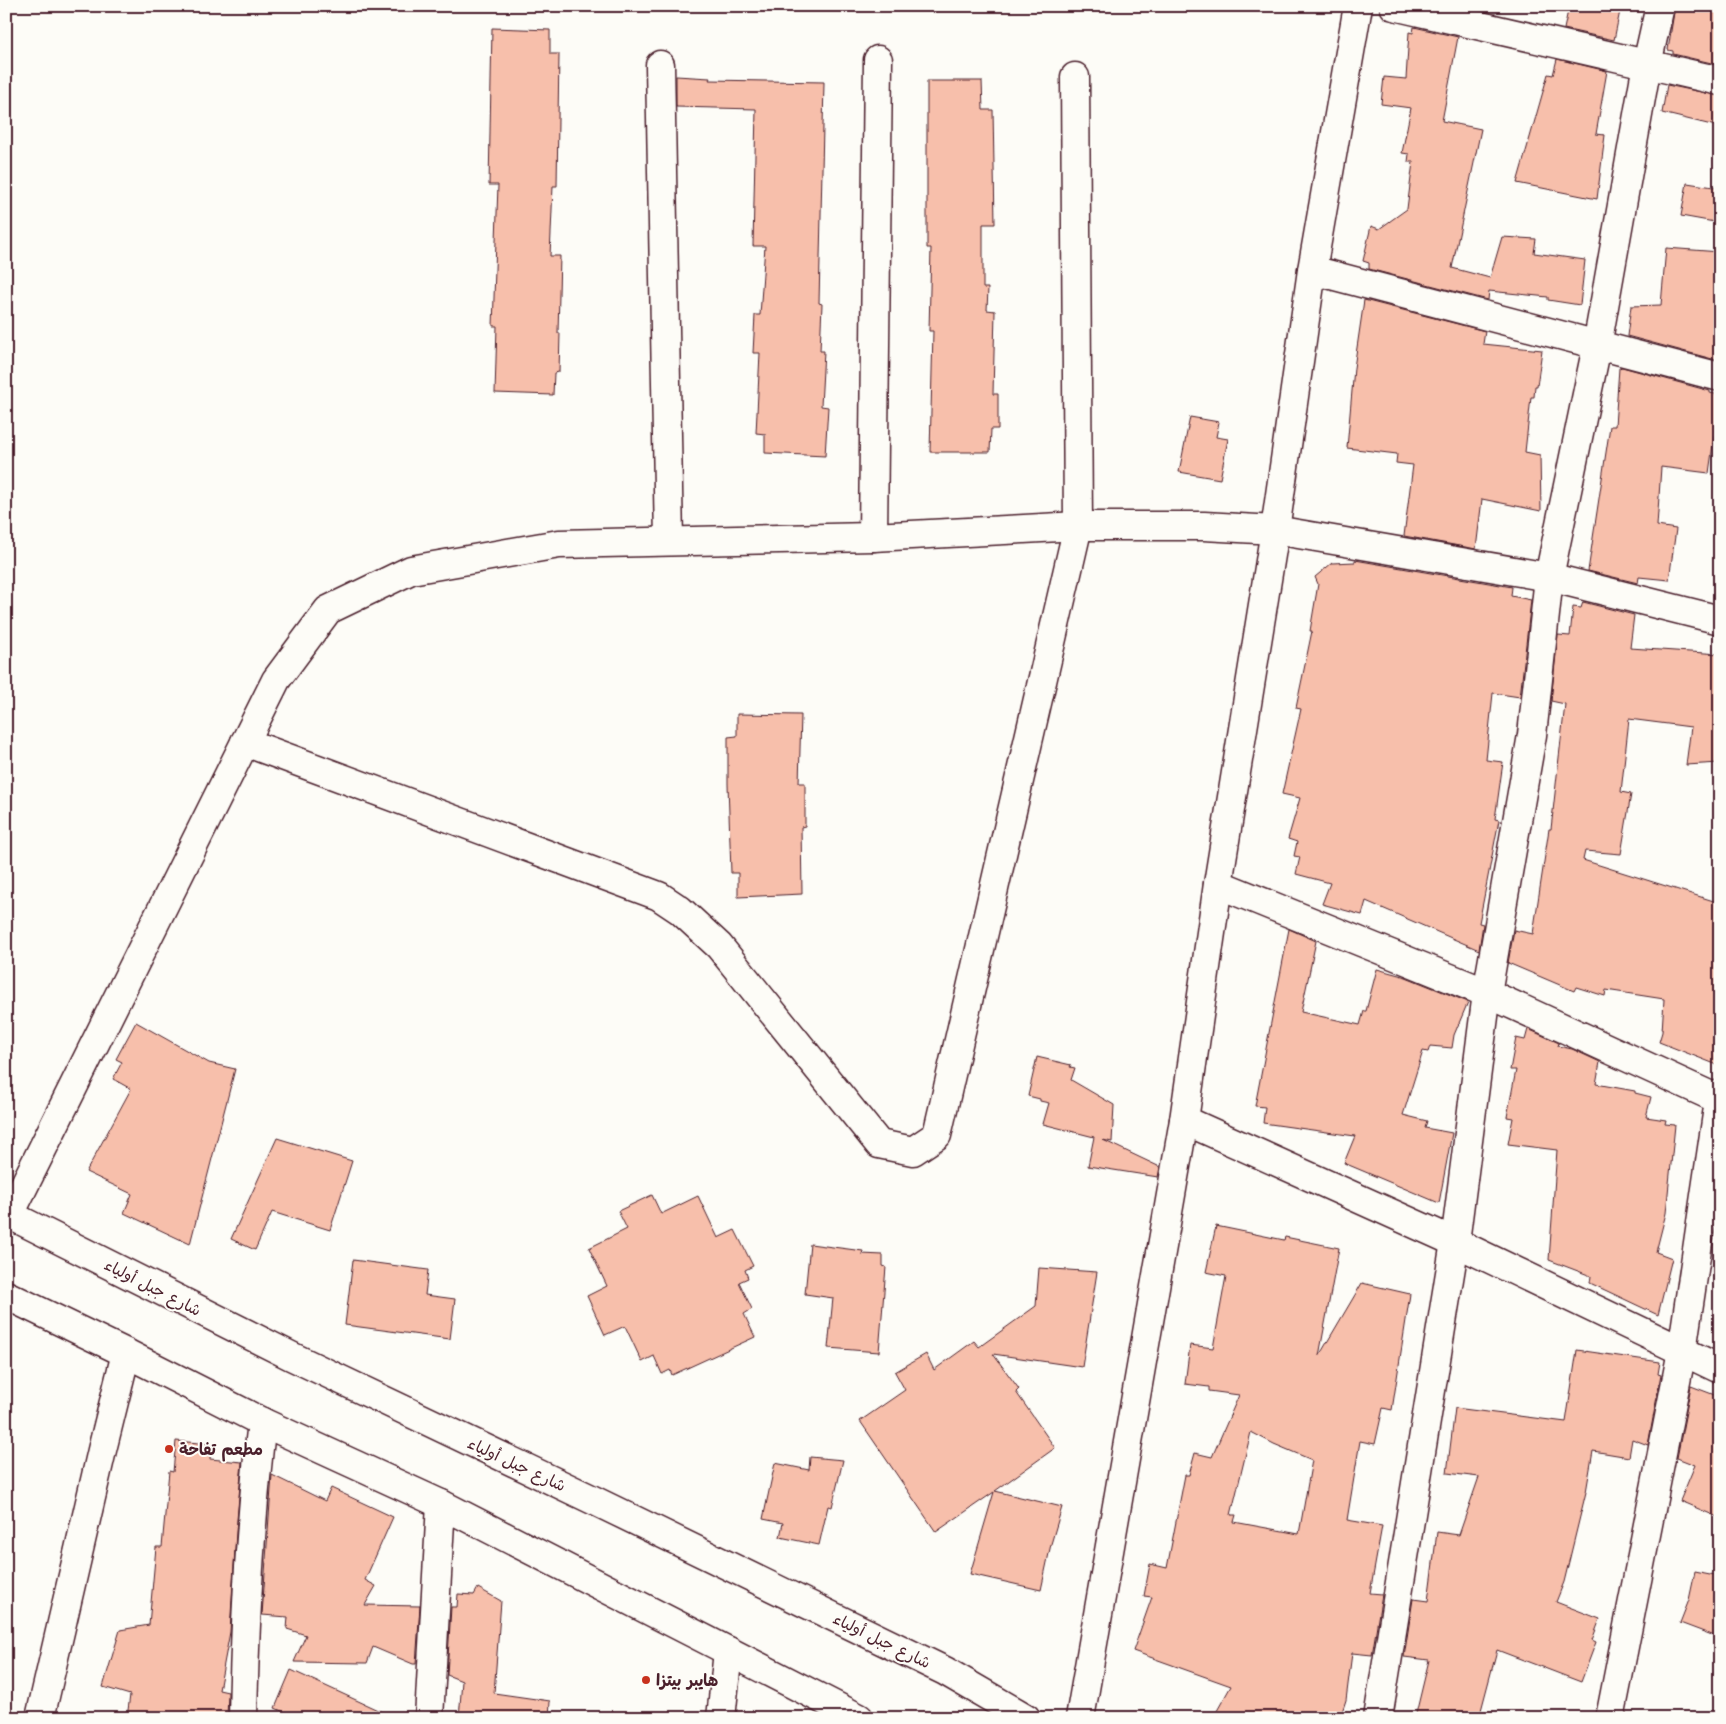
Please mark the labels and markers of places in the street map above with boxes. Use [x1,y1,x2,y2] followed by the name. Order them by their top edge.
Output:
[179,1441,263,1462] place label: مطعم تفاحة
[163,1443,175,1455] marker: مطعم تفاحة
[656,1672,718,1690] place label: هايبر بيتزا
[640,1674,652,1686] marker: هايبر بيتزا

